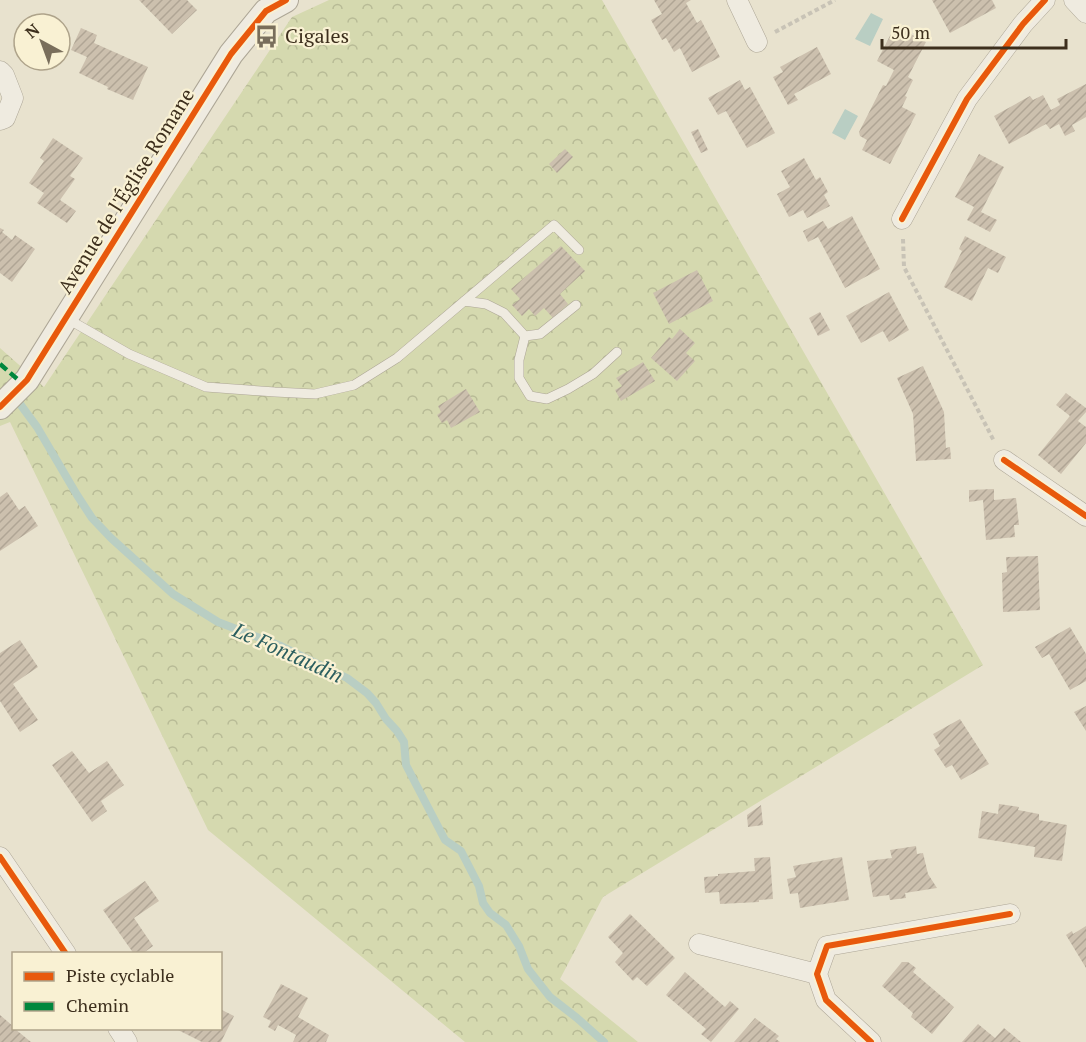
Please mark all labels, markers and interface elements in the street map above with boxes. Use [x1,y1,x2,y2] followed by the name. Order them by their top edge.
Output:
[12,12,72,72] north arrow
[882,12,1066,50] scale bar
[20,18,44,43] text: N
[891,20,931,44] text: 50 m
[285,22,349,49] place label: Cigales
[254,23,280,49] bus stop icon: Cigales
[51,83,200,299] street label: Avenue de l'Église Romane
[228,615,348,689] water label: Le Fontaudin
[12,952,222,1030] legend
[66,963,174,987] text: Piste cyclable
[66,993,129,1017] text: Chemin

